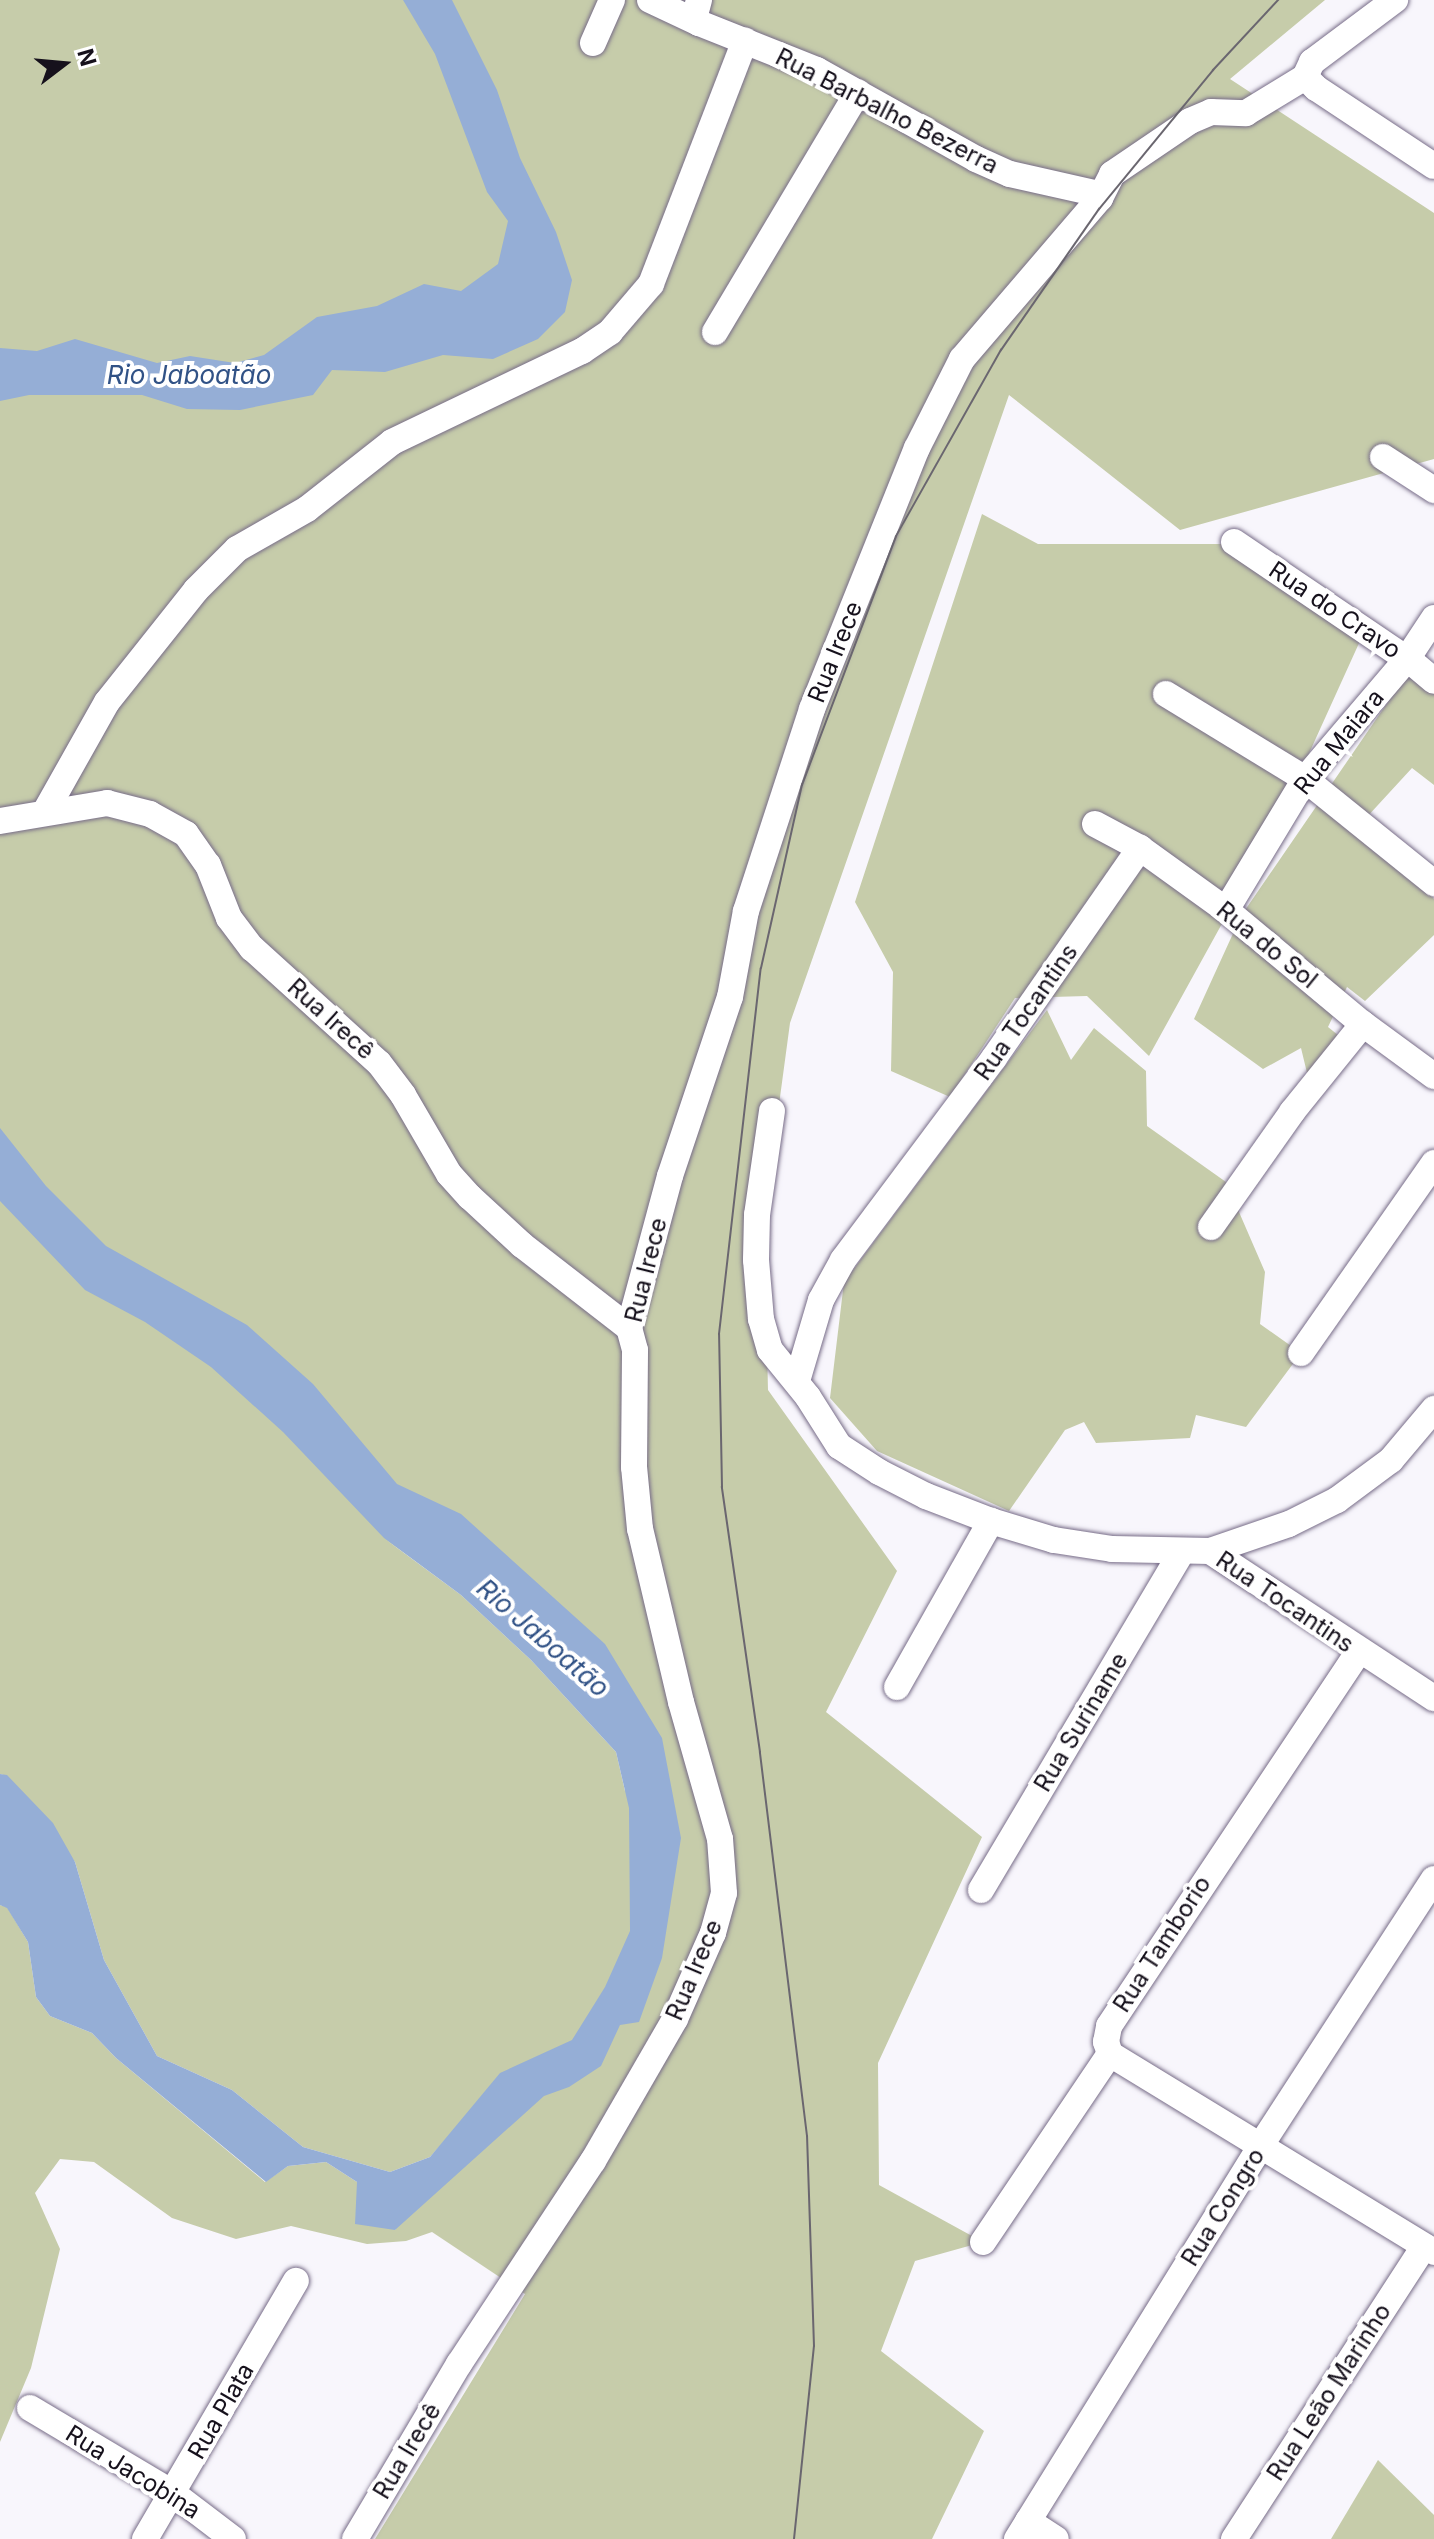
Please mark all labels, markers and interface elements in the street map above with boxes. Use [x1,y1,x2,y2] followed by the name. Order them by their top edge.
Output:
[24,24,104,104] north arrow
[771,42,1003,180] street label: Rua Barbalho Bezerra
[72,46,102,69] text: N
[107,359,271,391] water label: Rio Jaboatão
[1264,555,1406,665] street label: Rua do Cravo
[802,597,868,707] street label: Rua Irece
[1288,684,1390,800] street label: Rua Maiara
[1211,896,1323,994] street label: Rua do Sol
[968,938,1084,1086] street label: Rua Tocantins
[282,973,380,1065] street label: Rua Irecê
[619,1215,673,1325] street label: Rua Irece
[1211,1545,1359,1659] street label: Rua Tocantins
[471,1572,615,1704] water label: Rio Jaboatão
[1028,1647,1134,1797] street label: Rua Suriname
[1107,1870,1217,2018] street label: Rua Tamborio
[660,1915,728,2025] street label: Rua Irece
[1175,2143,1271,2271] street label: Rua Congro
[1261,2298,1397,2486] street label: Rua Leão Marinho
[182,2358,260,2464] street label: Rua Plata
[367,2398,447,2504] street label: Rua Irecê
[60,2419,206,2525] street label: Rua Jacobina

